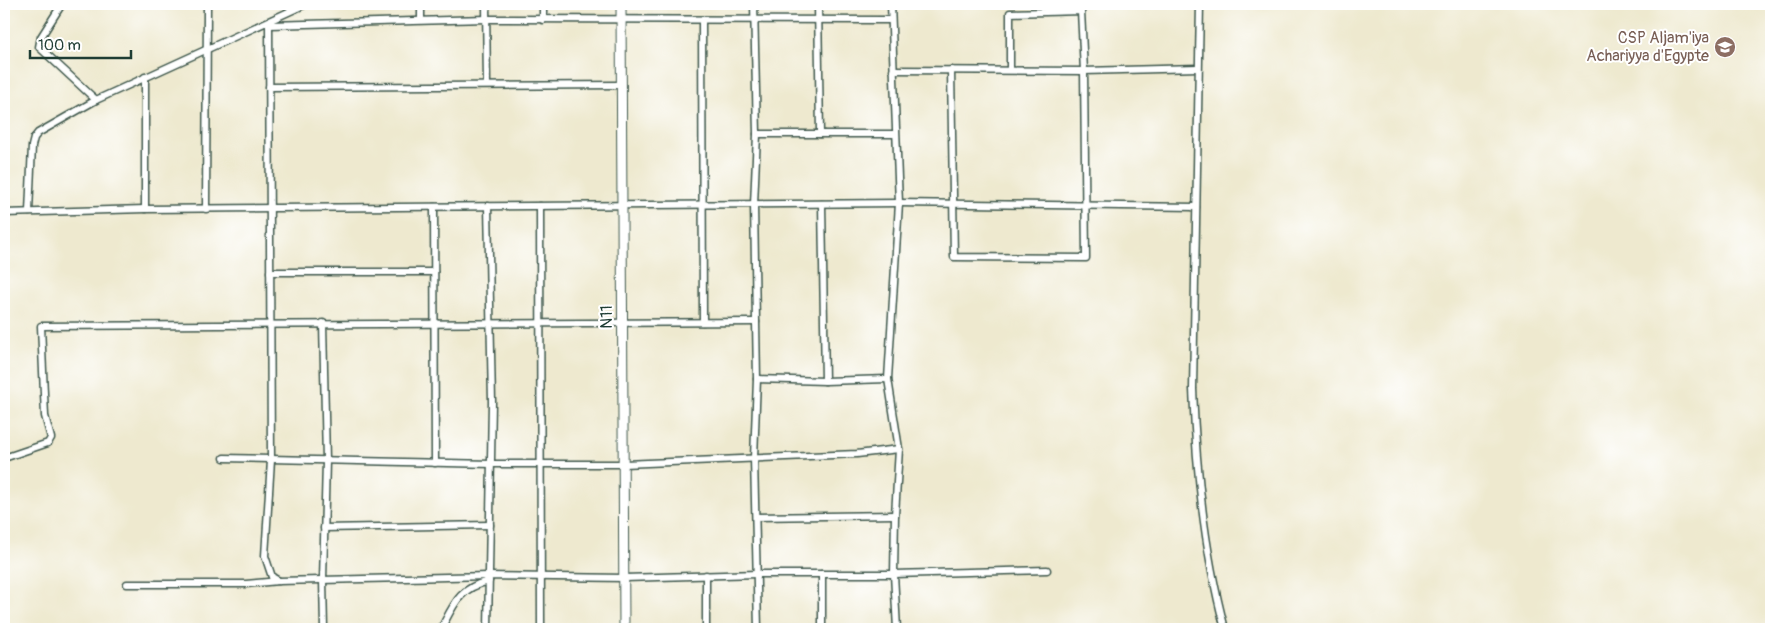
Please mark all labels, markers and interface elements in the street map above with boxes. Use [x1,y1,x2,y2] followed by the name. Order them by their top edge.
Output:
[30,28,131,60] scale bar
[1586,28,1709,66] place label: CSP Aljam'iya Achariyya d'Egypte
[1713,35,1737,59] school or university icon: CSP Aljam'iya Achariyya d'Egypte
[38,36,81,55] text: 100 m
[597,305,617,329] street label: N11

